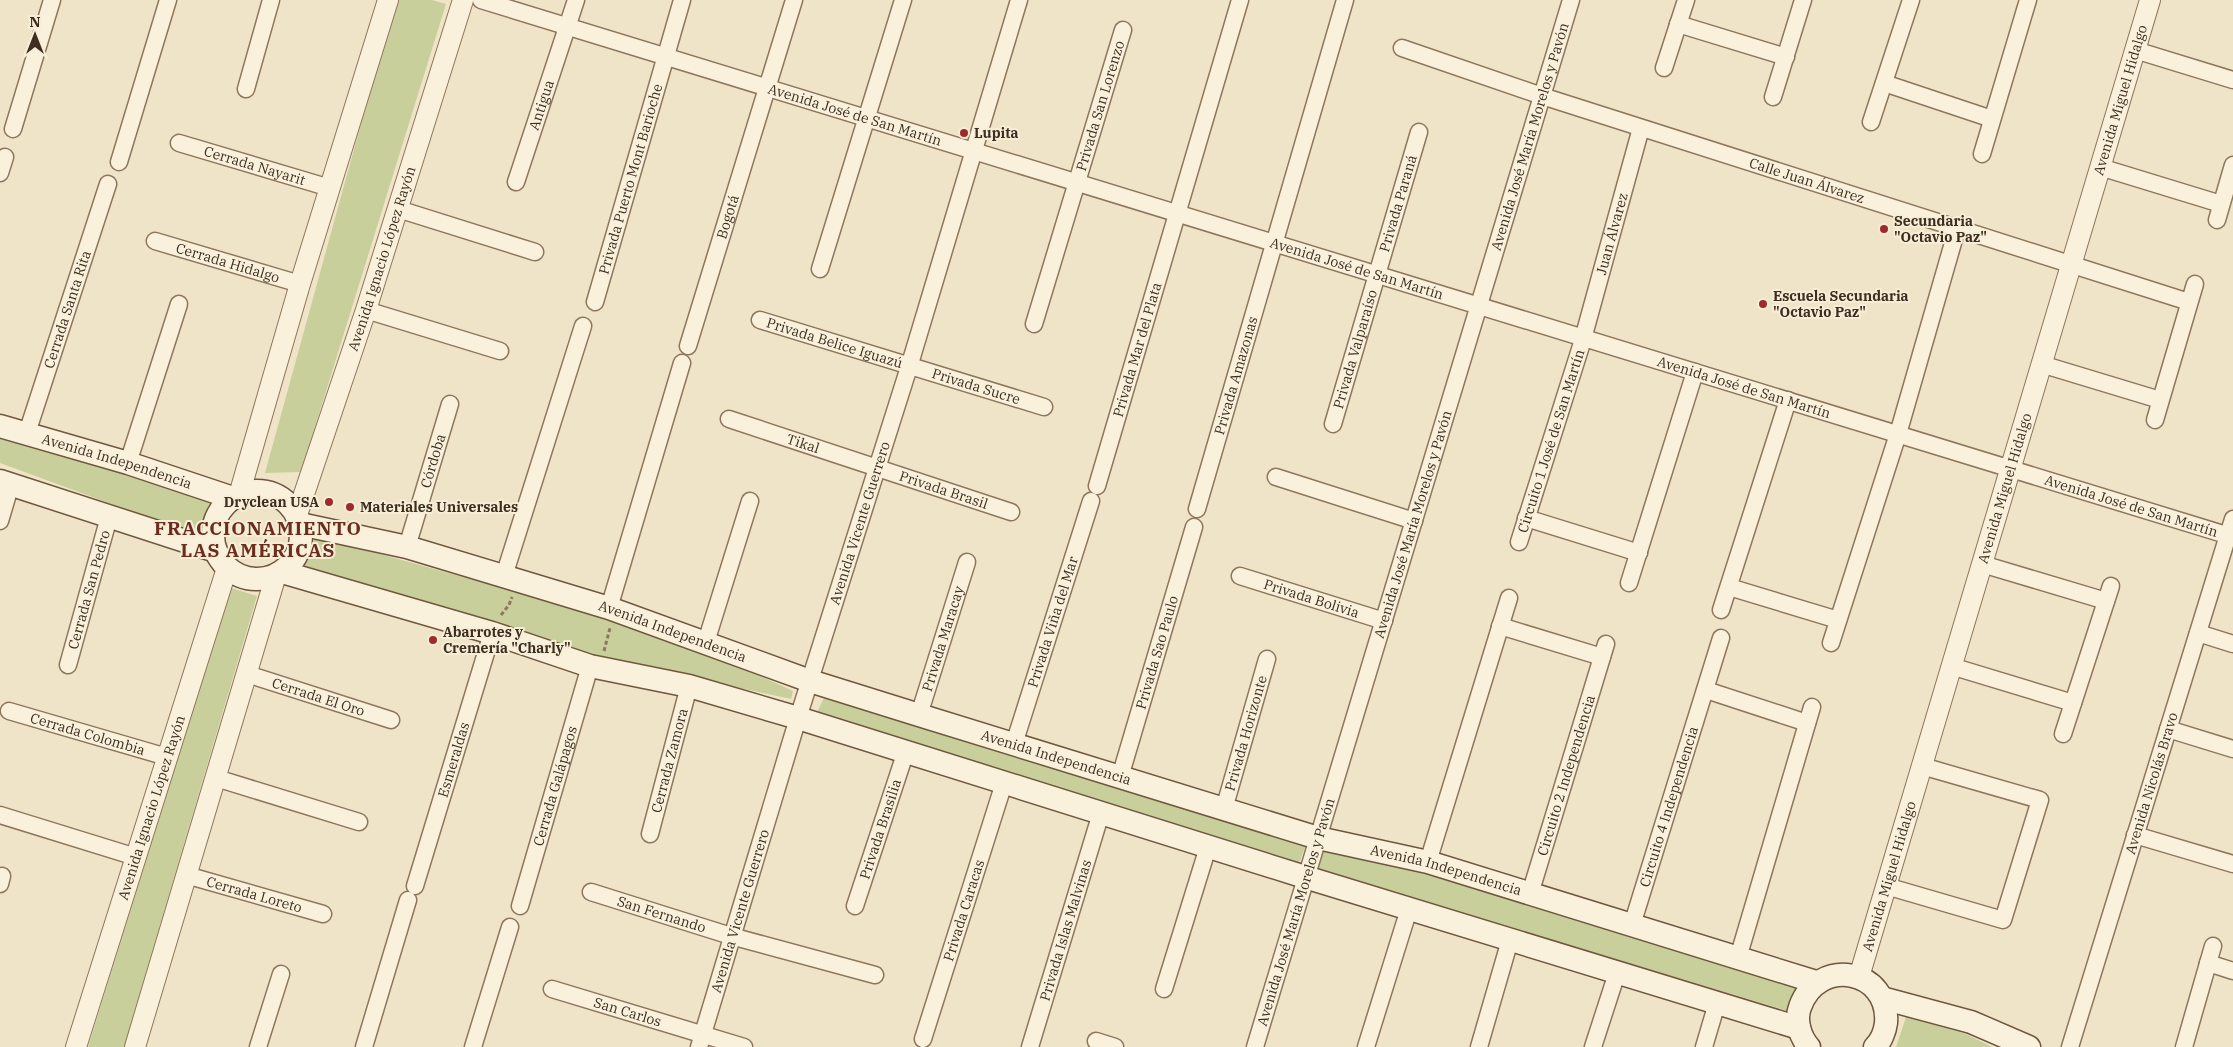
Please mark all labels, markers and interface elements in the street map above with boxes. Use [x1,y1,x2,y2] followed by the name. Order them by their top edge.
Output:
[10,10,60,60] north arrow
[29,13,41,31] text: N
[1487,20,1573,253] street label: Avenida José María Morelos y Pavón
[2089,23,2151,177] street label: Avenida Miguel Hidalgo
[1072,38,1128,173] street label: Privada San Lorenzo
[525,77,558,133] street label: Antigua
[766,80,944,150] street label: Avenida José de San Martín
[594,82,666,276] street label: Privada Puerto Mont Barioche
[974,124,1018,142] place label: Lupita
[958,127,970,139] marker: Lupita
[202,142,308,189] street label: Cerrada Nayarit
[1375,152,1421,254] street label: Privada Paraná
[1747,154,1867,207] street label: Calle Juan Álvarez
[344,164,419,353] street label: Avenida Ignacio López Rayón
[1592,191,1632,277] street label: Juan Álvarez
[712,192,743,241] street label: Bogotá
[1894,212,1987,246] place label: Secundaria "Octavio Paz"
[1878,223,1890,235] marker: Secundaria "Octavio Paz"
[1268,233,1446,304] street label: Avenida José de San Martín
[174,239,282,287] street label: Cerrada Hidalgo
[40,248,95,371] street label: Cerrada Santa Rita
[1109,280,1166,419] street label: Privada Mar del Plata
[1329,287,1381,411] street label: Privada Valparaíso
[1773,287,1909,321] place label: Escuela Secundaria "Octavio Paz"
[1757,298,1769,310] marker: Escuela Secundaria "Octavio Paz"
[764,313,905,372] street label: Privada Belice Iguazú
[1210,314,1262,437] street label: Privada Amazonas
[1514,347,1588,535] street label: Circuito 1 José de San Martín
[1655,352,1833,422] street label: Avenida José de San Martín
[930,364,1022,408] street label: Privada Sucre
[1370,408,1456,640] street label: Avenida José María Morelos y Pavón
[1974,411,2036,566] street label: Avenida Miguel Hidalgo
[40,430,195,493] street label: Avenida Independencia
[784,430,822,457] street label: Tikal
[416,431,450,490] street label: Córdoba
[825,439,894,607] street label: Avenida Vicente Guerrero
[897,467,990,513] street label: Privada Brasil
[2042,471,2220,541] street label: Avenida José de San Martín
[224,493,319,511] place label: Dryclean USA
[323,496,335,508] marker: Dryclean USA
[360,498,518,516] place label: Materiales Universales
[344,501,356,513] marker: Materiales Universales
[154,516,362,562] district label: FRACCIONAMIENTO LAS AMÉRICAS
[64,528,114,651] street label: Cerrada San Pedro
[1023,553,1082,690] street label: Privada Viña del Mar
[1262,575,1362,622] street label: Privada Bolivia
[918,583,968,694] street label: Privada Maracay
[1132,593,1182,711] street label: Privada Sao Paulo
[596,596,749,666] street label: Avenida Independencia
[443,623,571,657] place label: Abarrotes y Cremería "Charly"
[427,634,439,646] marker: Abarrotes y Cremería "Charly"
[1221,673,1271,793] street label: Privada Horizonte
[270,674,367,720] street label: Cerrada El Oro
[1533,692,1599,858] street label: Circuito 2 Independencia
[647,706,692,815] street label: Cerrada Zamora
[28,709,148,759] street label: Cerrada Colombia
[2121,710,2182,856] street label: Avenida Nicolás Bravo
[114,713,189,902] street label: Avenida Ignacio López Rayón
[434,720,473,800] street label: Esmeraldas
[529,724,581,848] street label: Cerrada Galápagos
[1635,724,1702,889] street label: Circuito 4 Independencia
[979,726,1134,789] street label: Avenida Independencia
[855,776,905,881] street label: Privada Brasilia
[1253,796,1339,1028] street label: Avenida José María Morelos y Pavón
[1858,799,1920,954] street label: Avenida Miguel Hidalgo
[707,827,773,995] street label: Avenida Vicente Guerrero
[1369,841,1524,900] street label: Avenida Independencia
[939,857,988,963] street label: Privada Caracas
[1036,857,1095,1003] street label: Privada Islas Malvinas
[204,872,304,917] street label: Cerrada Loreto
[615,892,708,937] street label: San Fernando
[592,993,664,1031] street label: San Carlos

